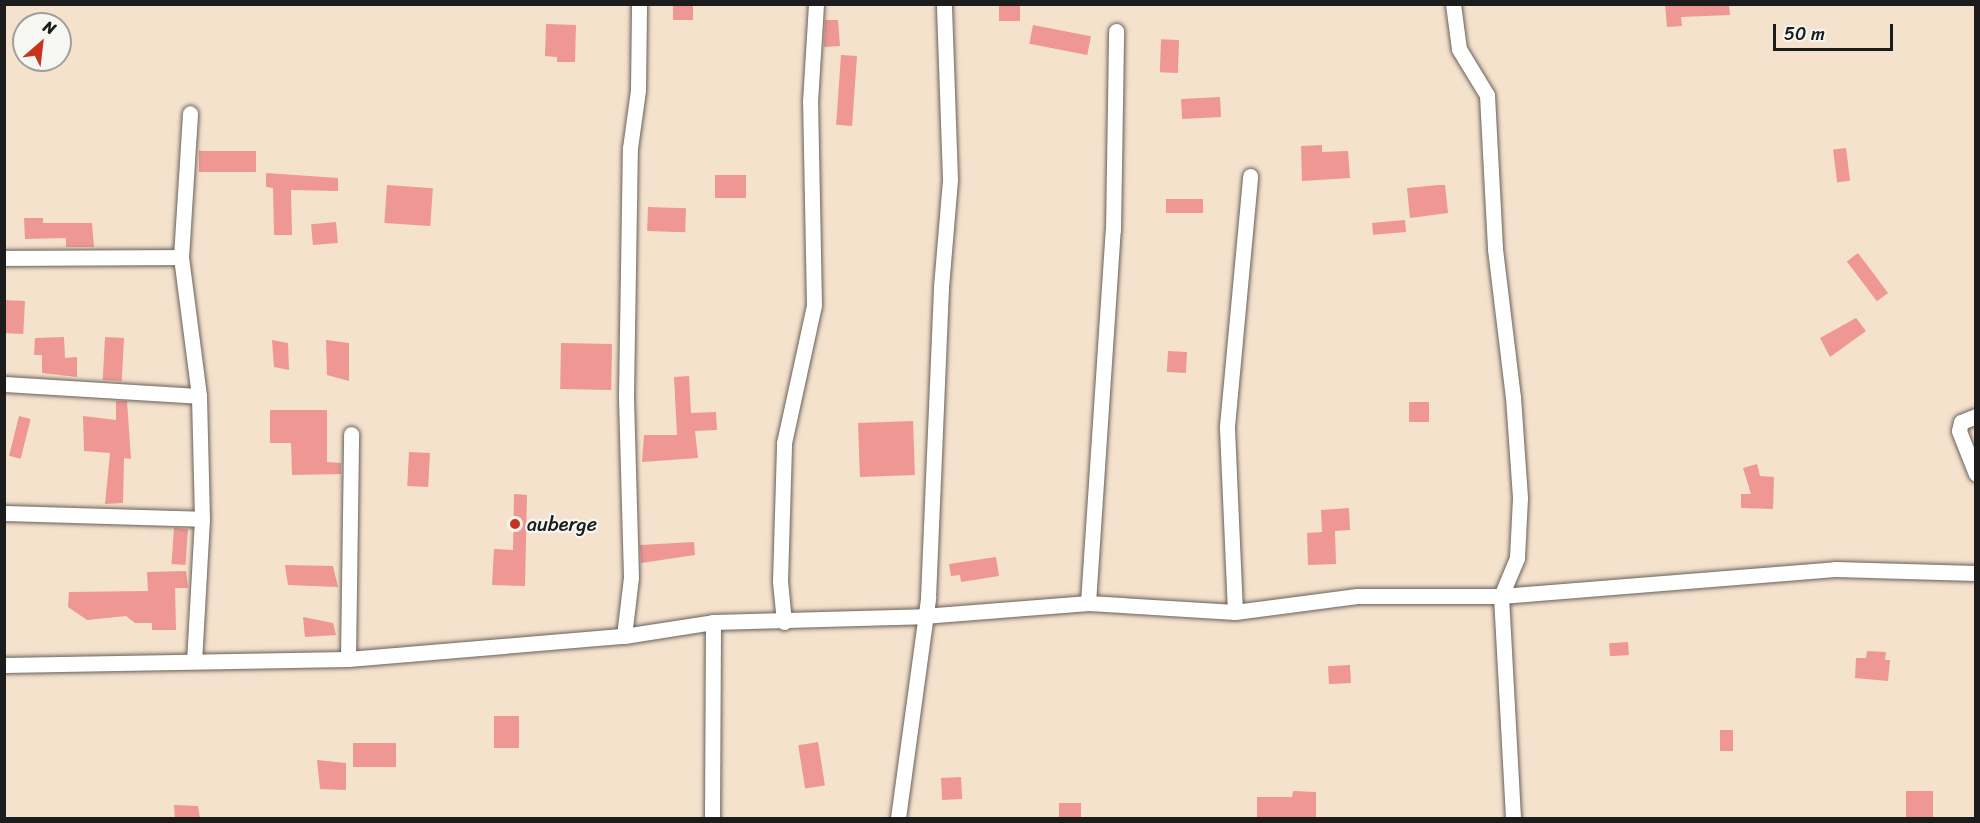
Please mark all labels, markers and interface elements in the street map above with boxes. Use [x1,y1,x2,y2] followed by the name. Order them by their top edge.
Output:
[12,12,72,72] north arrow
[38,12,61,43] text: N
[1776,12,1896,50] scale bar
[1784,18,1825,50] text: 50 m
[527,512,597,536] place label: auberge
[508,517,522,531] marker: auberge

